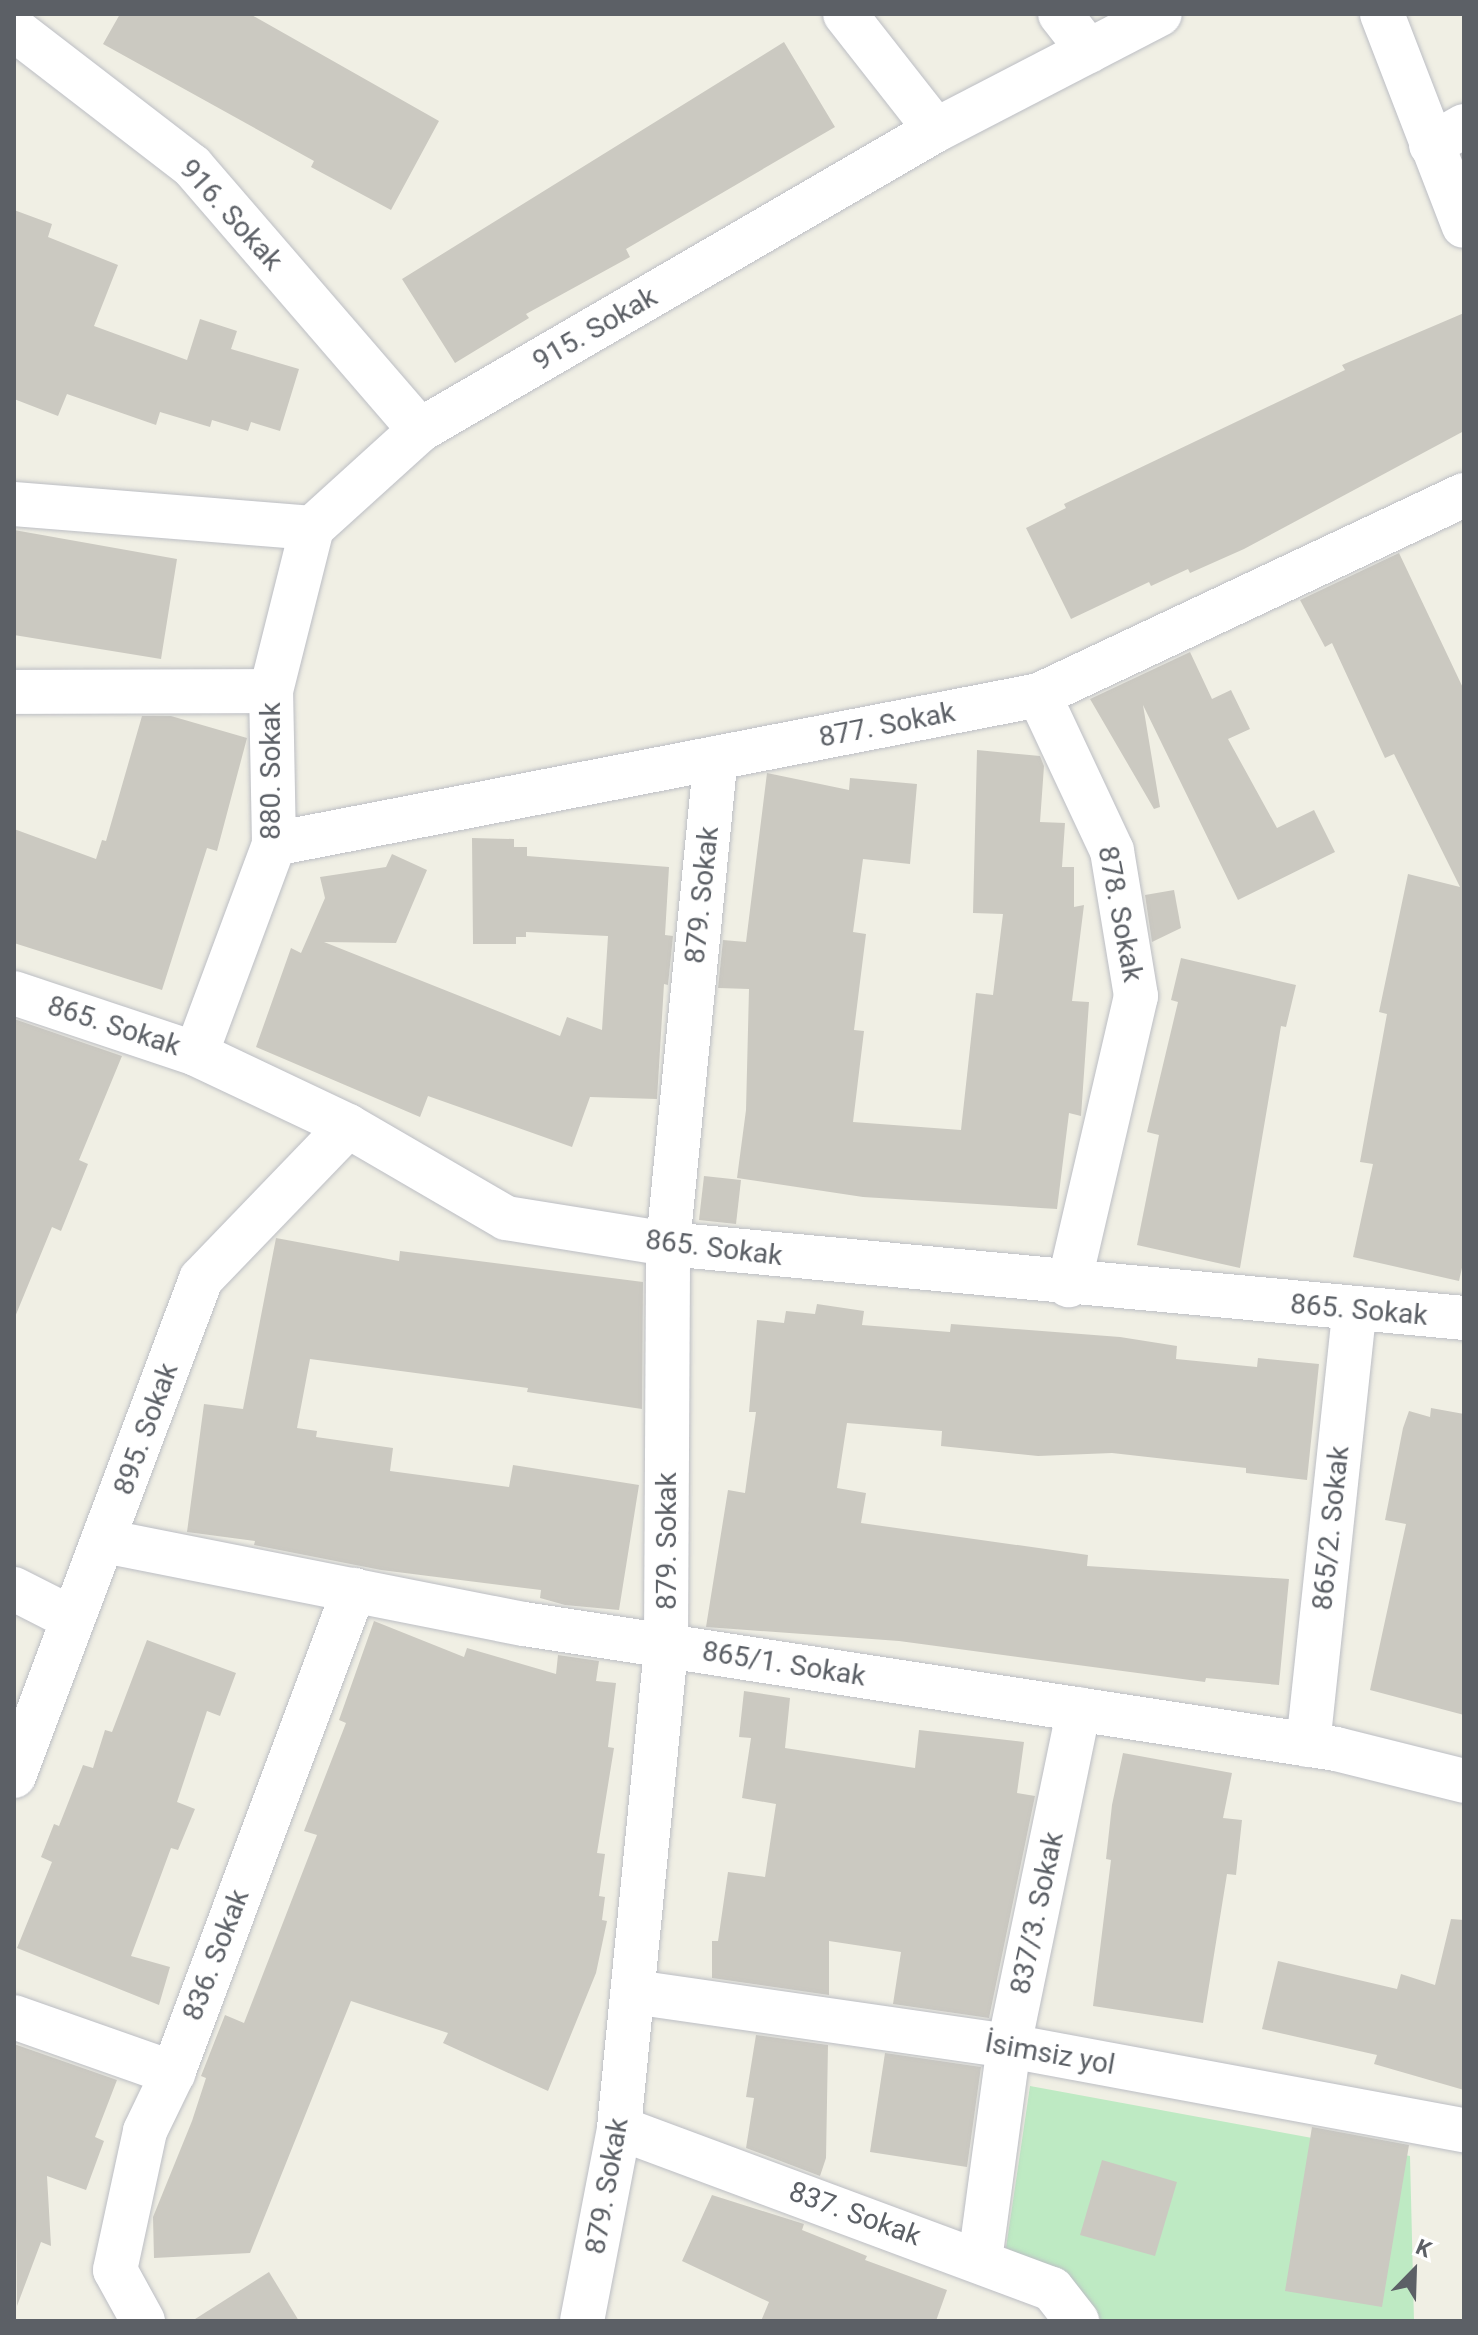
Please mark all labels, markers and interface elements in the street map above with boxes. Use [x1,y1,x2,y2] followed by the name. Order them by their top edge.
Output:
[172,153,290,277] street label: 916. Sokak
[527,280,663,378] street label: 915. Sokak
[816,695,958,755] street label: 877. Sokak
[254,702,288,840] street label: 880. Sokak
[678,825,726,965] street label: 879. Sokak
[1090,843,1150,985] street label: 878. Sokak
[43,989,185,1063] street label: 865. Sokak
[644,1223,784,1273] street label: 865. Sokak
[1289,1287,1429,1333] street label: 865. Sokak
[107,1359,185,1499] street label: 895. Sokak
[1306,1444,1356,1612] street label: 865/2. Sokak
[650,1472,684,1610] street label: 879. Sokak
[700,1634,868,1694] street label: 865/1. Sokak
[1003,1829,1071,1997] street label: 837/3. Sokak
[176,1885,256,2025] street label: 836. Sokak
[982,2026,1118,2082] street label: İsimsiz yol
[578,2115,636,2257] street label: 879. Sokak
[785,2175,925,2253] street label: 837. Sokak
[1374,2231,1454,2311] north arrow
[1412,2234,1435,2263] text: K

